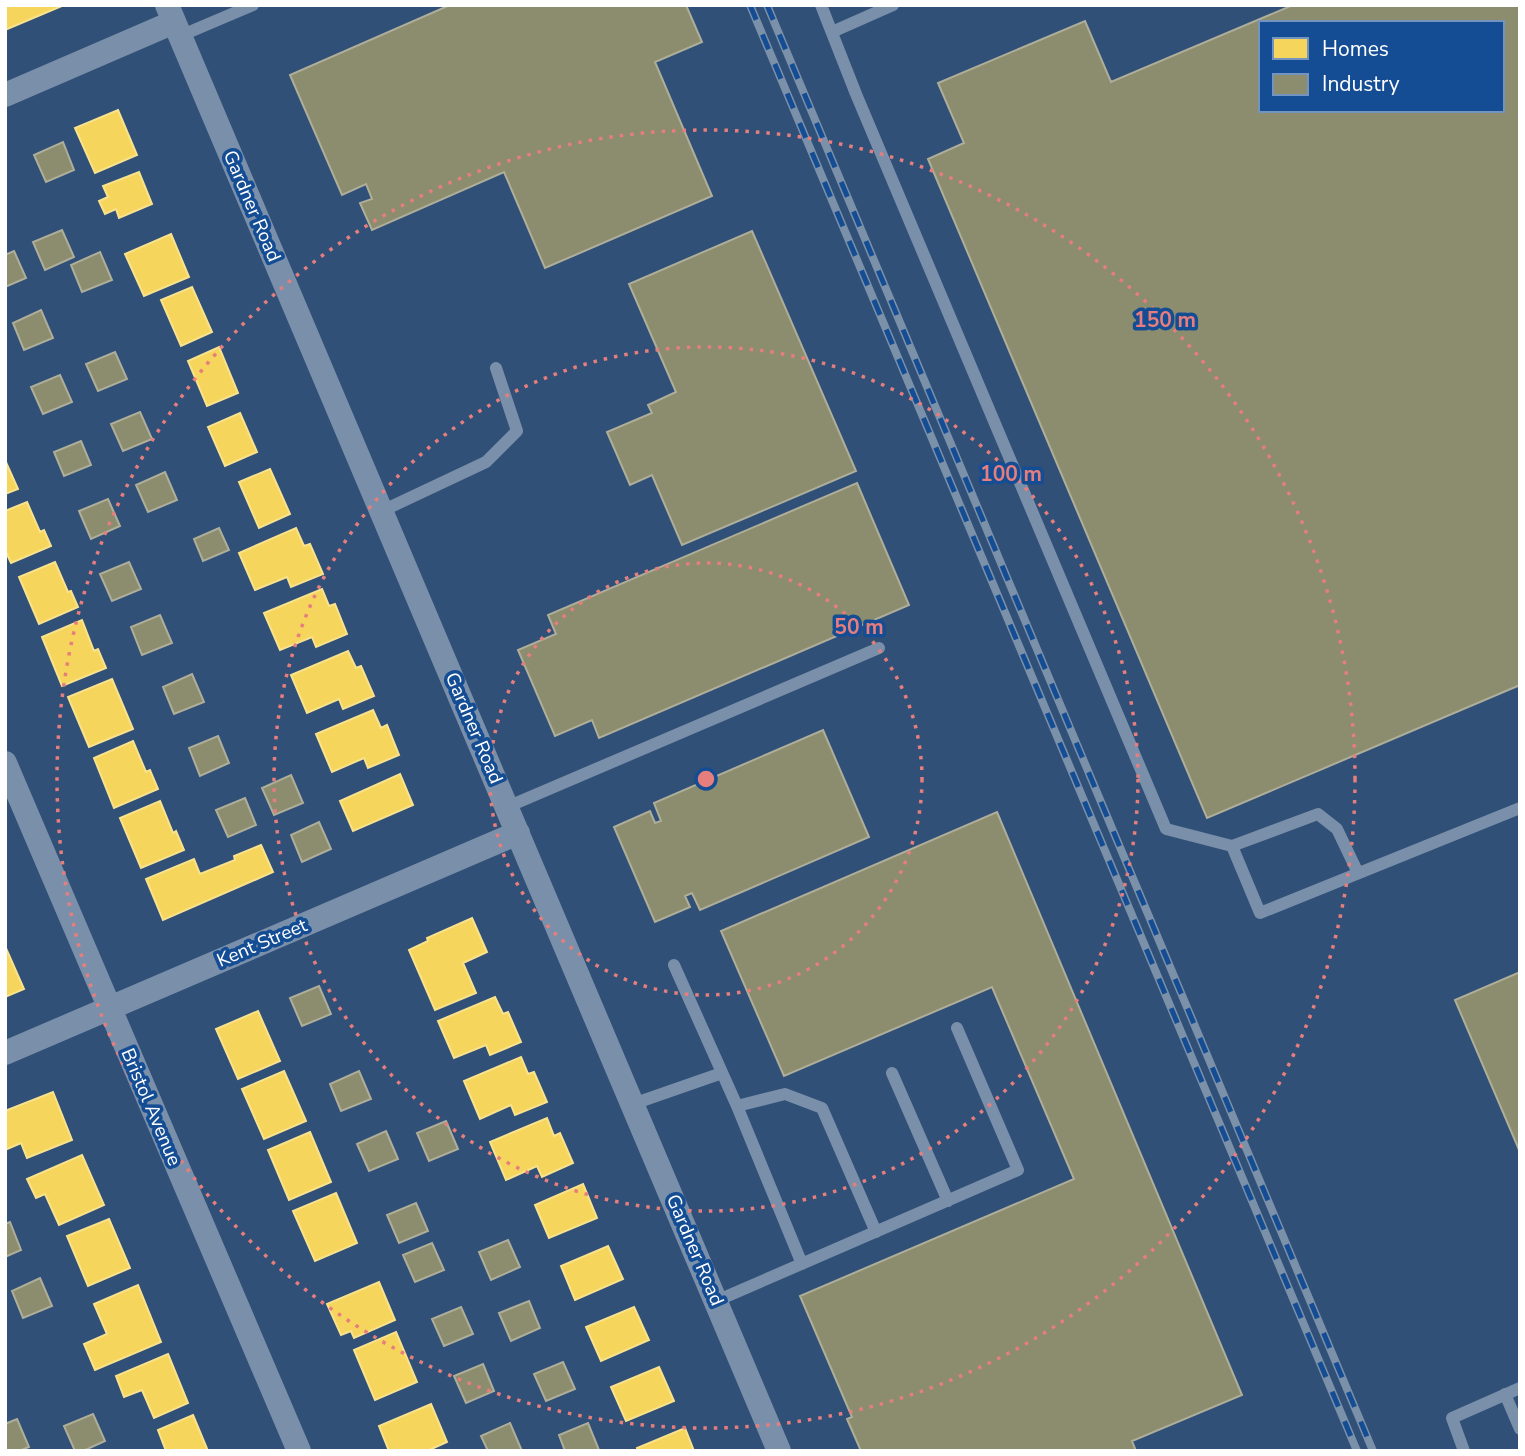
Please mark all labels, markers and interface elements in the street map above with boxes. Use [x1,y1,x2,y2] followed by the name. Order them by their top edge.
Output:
[1259,21,1504,112] legend
[1322,35,1389,63] text: Homes
[1322,70,1400,98] text: Industry
[217,146,287,266] street label: Gardner Road
[1134,306,1196,334] text: 150 m
[980,460,1042,488] text: 100 m
[834,613,884,641] text: 50 m
[439,668,509,788] street label: Gardner Road
[694,767,718,791] centre of rings
[213,912,312,974] street label: Kent Street
[115,1044,187,1170] street label: Bristol Avenue
[660,1190,730,1310] street label: Gardner Road

